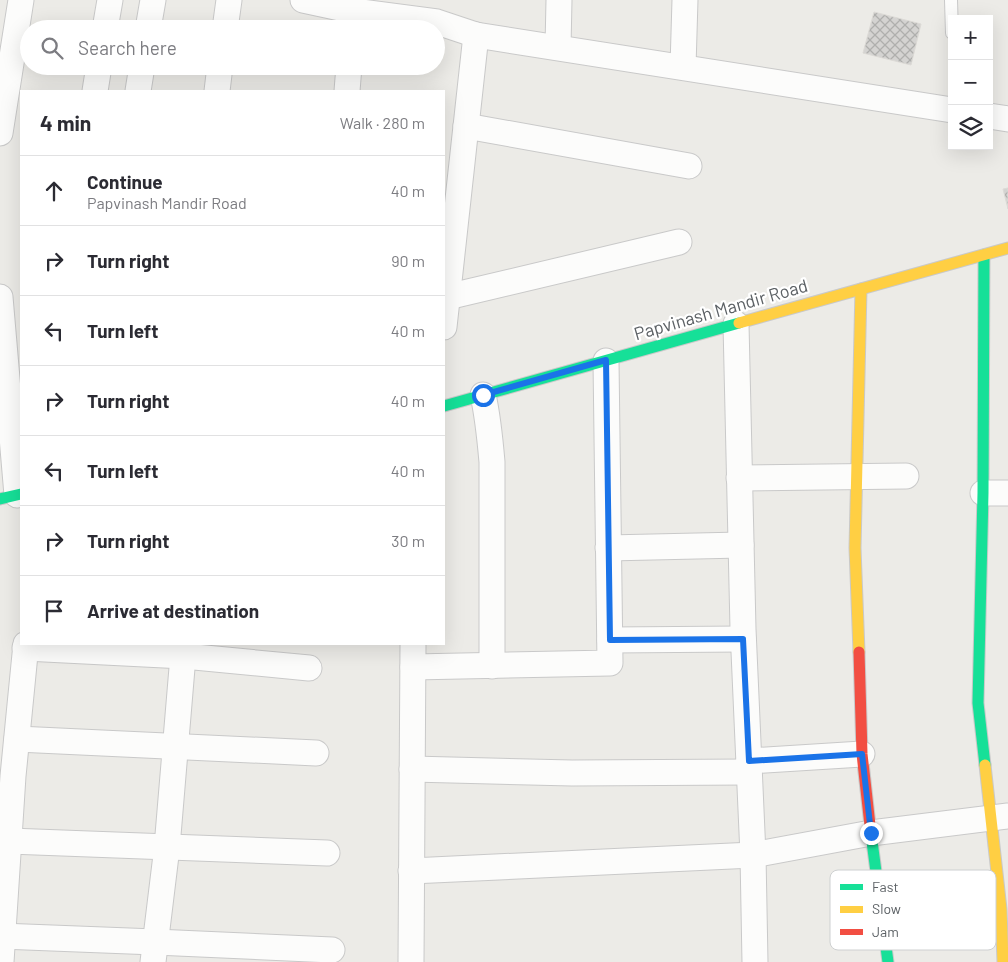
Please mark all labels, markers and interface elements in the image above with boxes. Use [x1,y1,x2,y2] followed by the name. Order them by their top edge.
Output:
[948,15,993,150] map controls
[948,15,993,60] button: +
[20,20,445,75] search box
[38,34,66,62] icon: search
[78,36,177,59] text: Search here
[948,60,993,105] button: −
[948,105,993,150] button: layers
[40,110,91,135] text: 4 min
[340,113,425,132] text: Walk · 280 m
[87,170,163,193] text: Continue
[40,177,68,205] icon: ahead
[391,181,425,200] text: 40 m
[87,193,247,212] text: Papvinash Mandir Road
[40,247,68,275] icon: right
[87,249,169,272] text: Turn right
[391,251,425,270] text: 90 m
[631,274,810,344] street label: Papvinash Mandir Road
[40,317,68,345] icon: left
[87,319,158,342] text: Turn left
[391,321,425,340] text: 40 m
[472,384,495,407] route start
[40,387,68,415] icon: right
[87,389,169,412] text: Turn right
[391,391,425,410] text: 40 m
[40,457,68,485] icon: left
[87,459,158,482] text: Turn left
[391,461,425,480] text: 40 m
[40,527,68,555] icon: right
[87,529,169,552] text: Turn right
[391,531,425,550] text: 30 m
[40,597,68,625] icon: arrive
[87,599,259,622] text: Arrive at destination
[860,822,883,845] route end
[830,870,996,950] legend
[872,878,898,895] text: Fast
[872,900,901,917] text: Slow
[872,923,899,940] text: Jam

